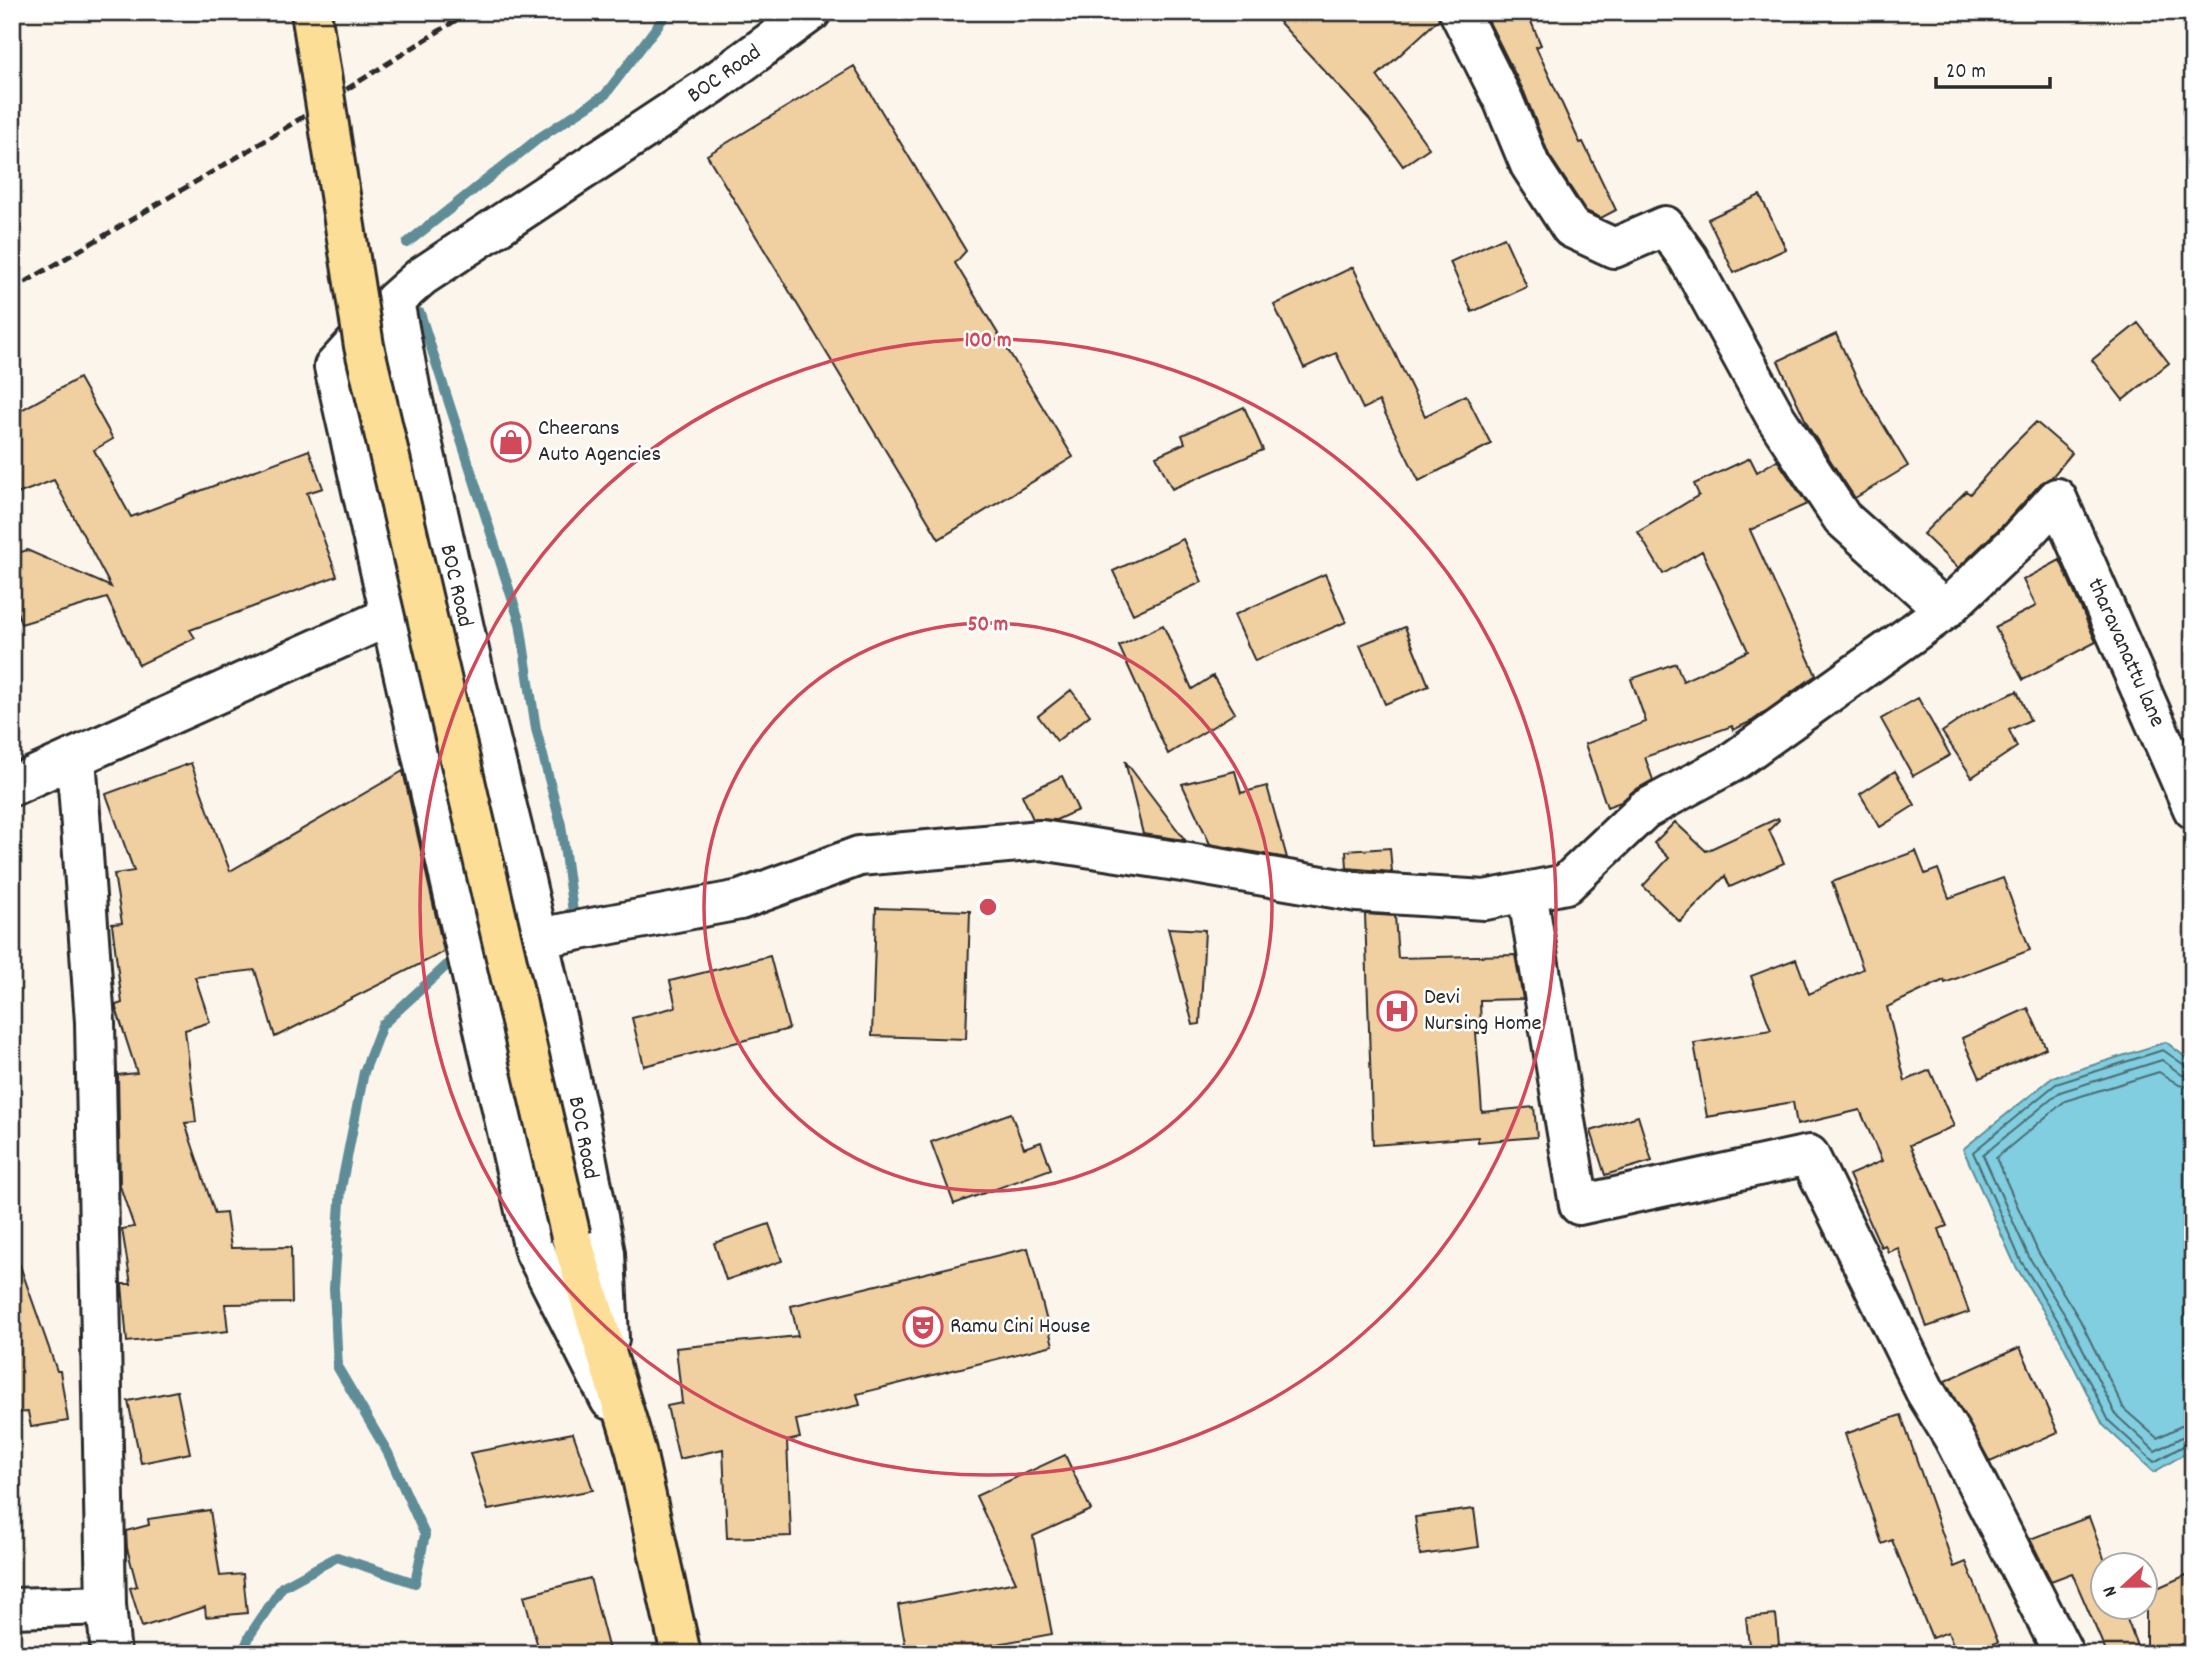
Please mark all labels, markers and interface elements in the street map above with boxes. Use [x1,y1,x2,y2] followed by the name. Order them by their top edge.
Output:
[681,37,769,113] street label: BOC Road
[1936,46,2049,90] scale bar
[1946,58,1986,88] text: 20 m
[965,327,1011,357] text: 100 m
[538,413,661,472] place label: Cheerans Auto Agencies
[490,421,532,463] shop icon: Cheerans Auto Agencies
[430,541,480,631] street label: BOC Road
[2077,573,2173,733] street label: tharavanattu lane
[968,611,1008,641] text: 50 m
[976,895,1000,919] centre of rings
[1424,982,1542,1041] place label: Devi Nursing Home
[1376,990,1418,1032] hospital icon: Devi Nursing Home
[558,1094,606,1182] street label: BOC Road
[902,1306,944,1348] theatre icon: Ramu Cini House
[950,1311,1090,1344] place label: Ramu Cini House
[2090,1550,2160,1620] north arrow
[2097,1582,2126,1600] text: N

